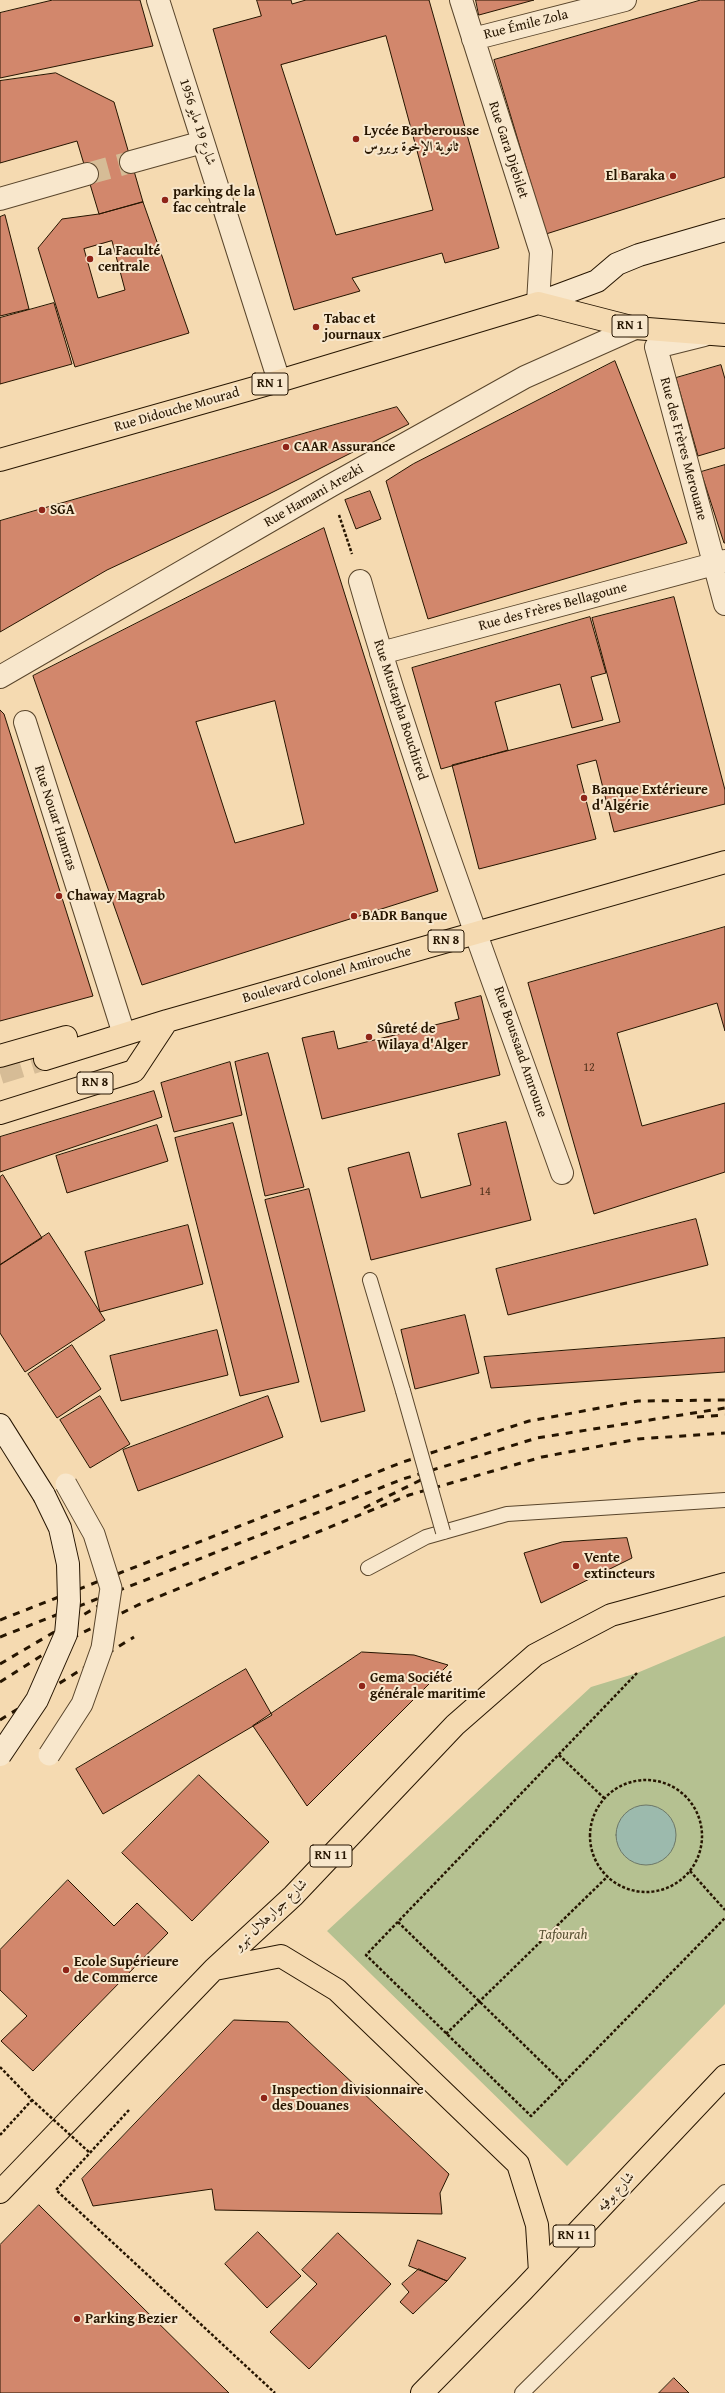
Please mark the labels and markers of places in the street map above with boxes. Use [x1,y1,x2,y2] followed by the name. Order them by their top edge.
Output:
[364,123,479,156] place label: Lycée Barberousse ثانوية الإخوة بربروس
[351,134,361,144] marker: Lycée Barberousse ثانوية الإخوة بربروس
[606,168,665,184] place label: El Baraka
[668,171,678,181] marker: El Baraka
[173,184,255,216] place label: parking de la fac centrale
[160,195,170,205] marker: parking de la fac centrale
[98,243,160,276] place label: La Faculté centrale
[85,254,95,264] marker: La Faculté centrale
[324,311,381,344] place label: Tabac et journaux
[311,322,321,332] marker: Tabac et journaux
[294,439,395,455] place label: CAAR Assurance
[281,442,291,452] marker: CAAR Assurance
[50,502,75,518] place label: SGA
[37,505,47,515] marker: SGA
[592,782,708,814] place label: Banque Extérieure d'Algérie
[579,793,589,803] marker: Banque Extérieure d'Algérie
[67,888,165,904] place label: Chaway Magrab
[54,891,64,901] marker: Chaway Magrab
[362,908,447,924] place label: BADR Banque
[349,911,359,921] marker: BADR Banque
[377,1021,468,1054] place label: Sûreté de Wilaya d'Alger
[364,1032,374,1042] marker: Sûreté de Wilaya d'Alger
[584,1550,655,1582] place label: Vente extincteurs
[571,1561,581,1571] marker: Vente extincteurs
[370,1670,486,1702] place label: Gema Société générale maritime
[357,1681,367,1691] marker: Gema Société générale maritime
[74,1954,179,1986] place label: Ecole Supérieure de Commerce
[61,1965,71,1975] marker: Ecole Supérieure de Commerce
[272,2082,424,2114] place label: Inspection divisionnaire des Douanes
[259,2093,269,2103] marker: Inspection divisionnaire des Douanes
[85,2311,178,2327] place label: Parking Bezier
[72,2314,82,2324] marker: Parking Bezier

